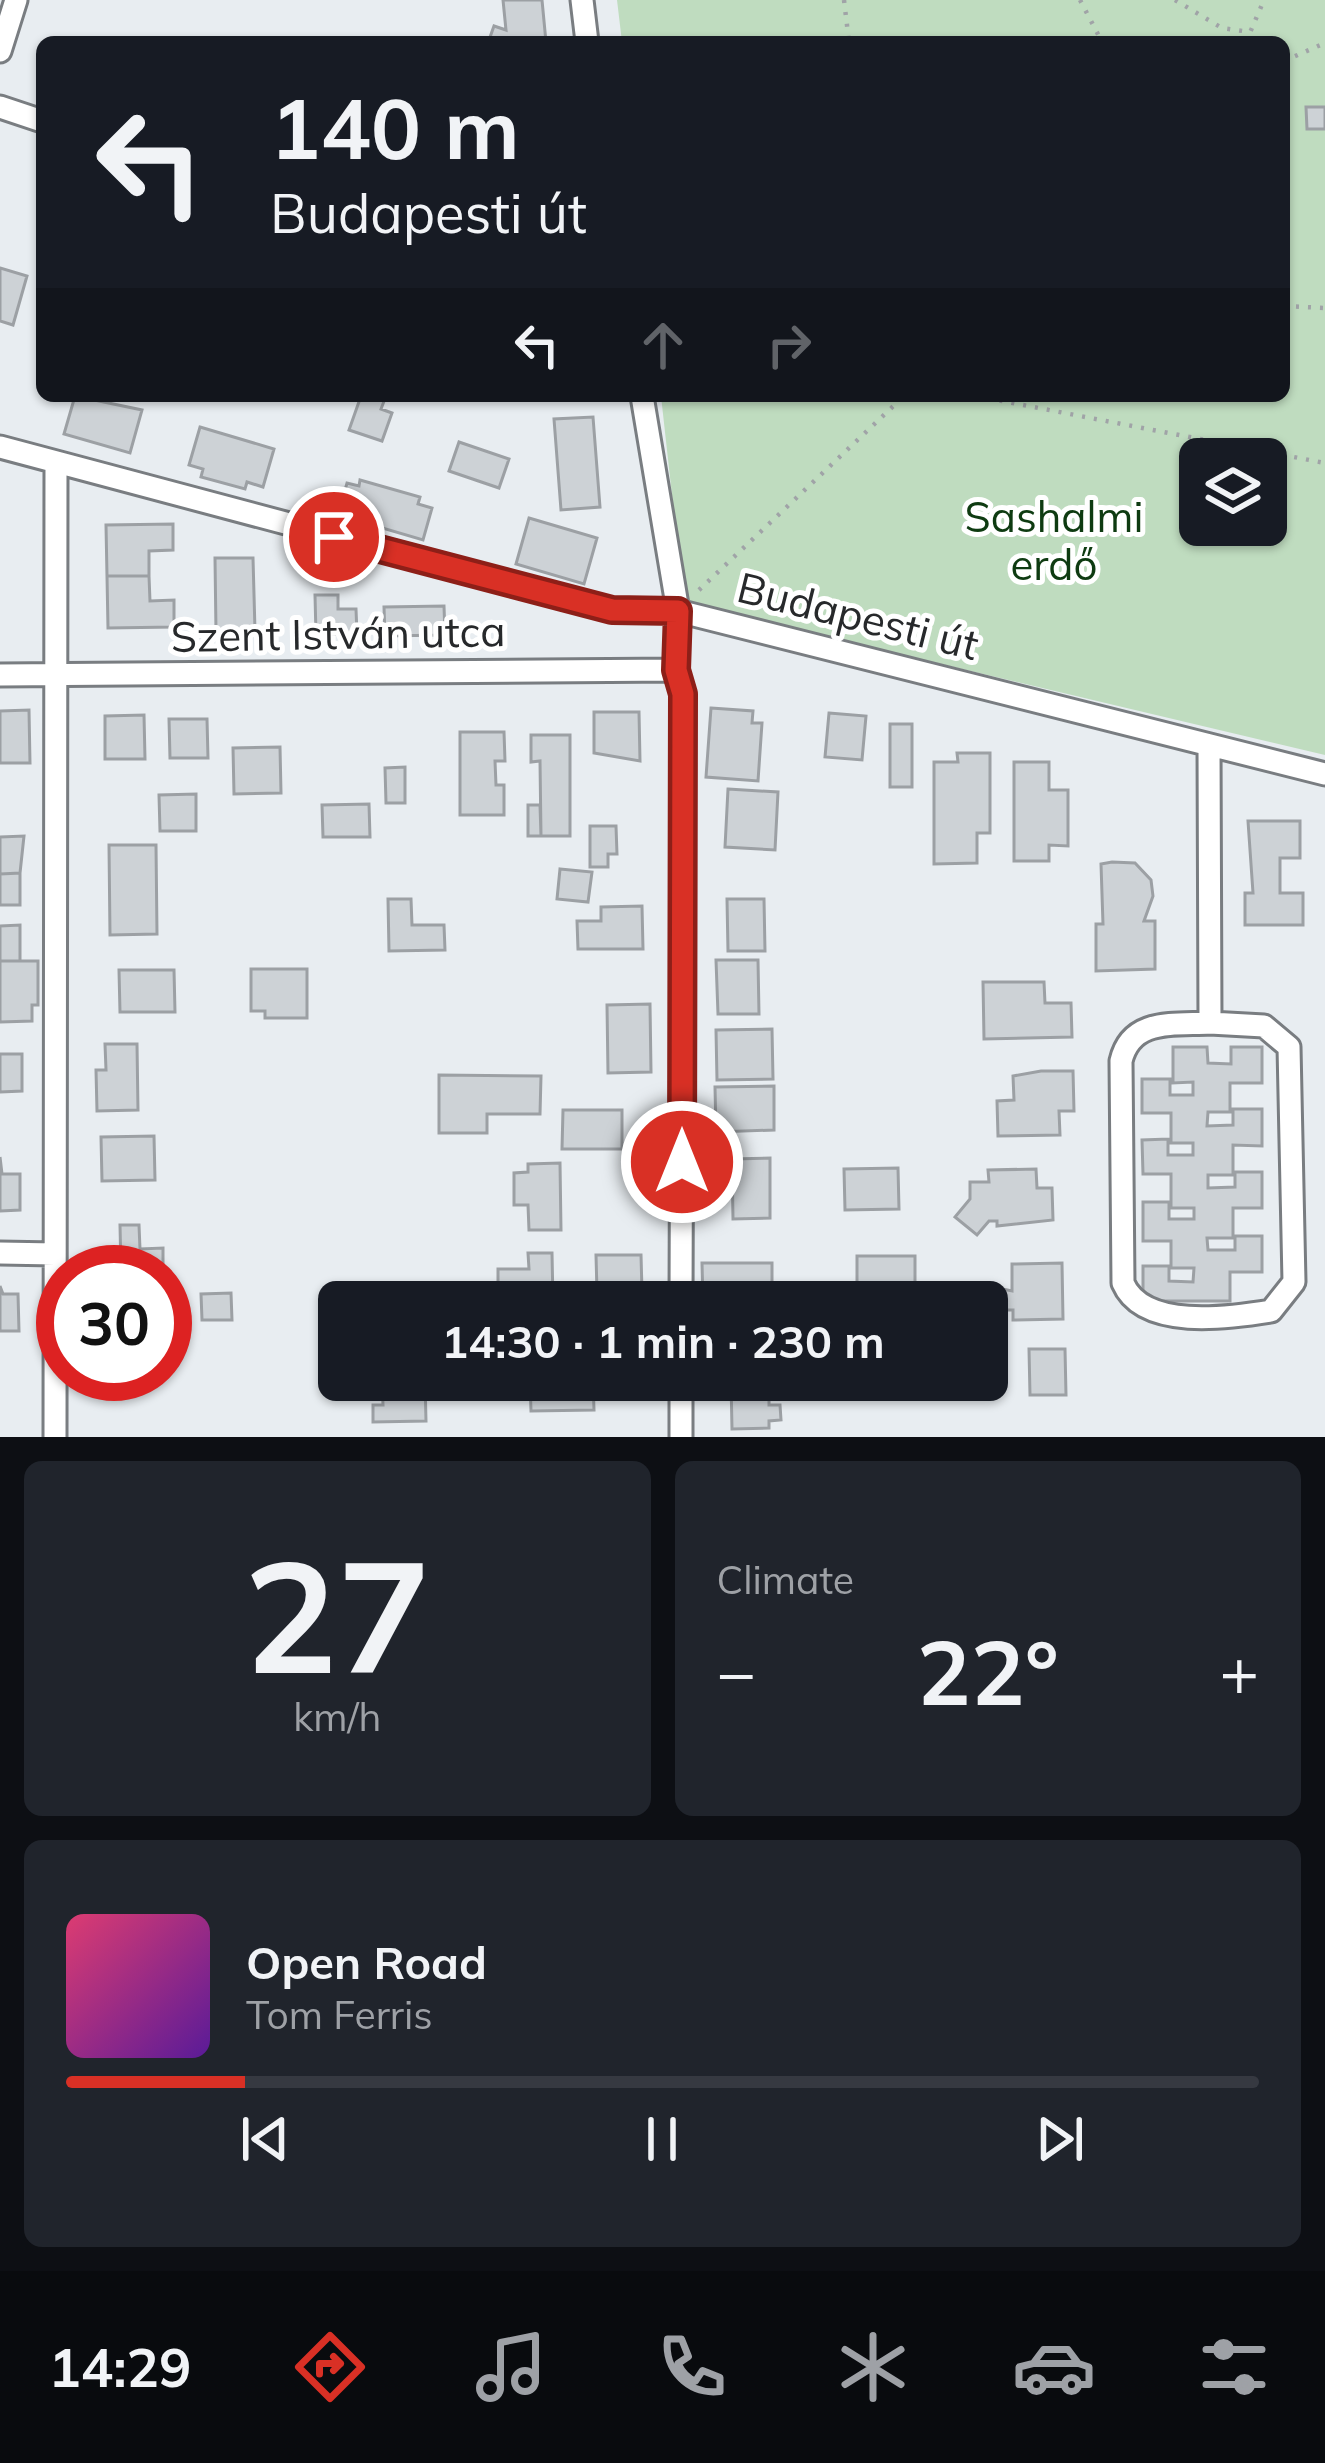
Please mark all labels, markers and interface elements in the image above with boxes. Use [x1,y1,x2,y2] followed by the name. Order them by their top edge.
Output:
[270,75,520,180] text: 140 m
[72,84,228,240] icon: left
[270,179,587,247] text: Budapesti út
[504,312,570,378] icon: left
[630,312,696,378] icon: ahead
[756,312,822,378] icon: right
[1179,438,1287,546] map controls
[1179,438,1287,546] button: layers
[283,486,385,588] pin
[965,490,1143,591] park label: Sashalmi erdő
[301,504,367,570] icon: arrive
[732,560,984,671] street label: Budapesti út
[170,604,506,663] street label: Szent István utca
[619,1099,745,1225] position arrow
[36,1245,192,1401] speed limit sign: 30
[441,1313,885,1369] text: 14:30 · 1 min · 230 m
[244,1516,431,1712] text: 27
[717,1555,854,1604] text: Climate
[917,1615,1059,1728] text: 22°
[717,1630,756,1713] text: −
[1219,1630,1259,1713] text: +
[293,1692,381,1741] text: km/h
[246,1934,487,1990] text: Open Road
[246,1990,433,2039] text: Tom Ferris
[232,2106,298,2172] icon: previous
[629,2106,695,2172] icon: pause
[1027,2106,1093,2172] icon: next
[288,2325,372,2409] icon: directions
[469,2325,553,2409] icon: music
[650,2325,734,2409] icon: phone
[831,2325,915,2409] icon: climate
[1012,2325,1096,2409] icon: car
[1192,2325,1276,2409] icon: filters
[48,2333,191,2401] text: 14:29

